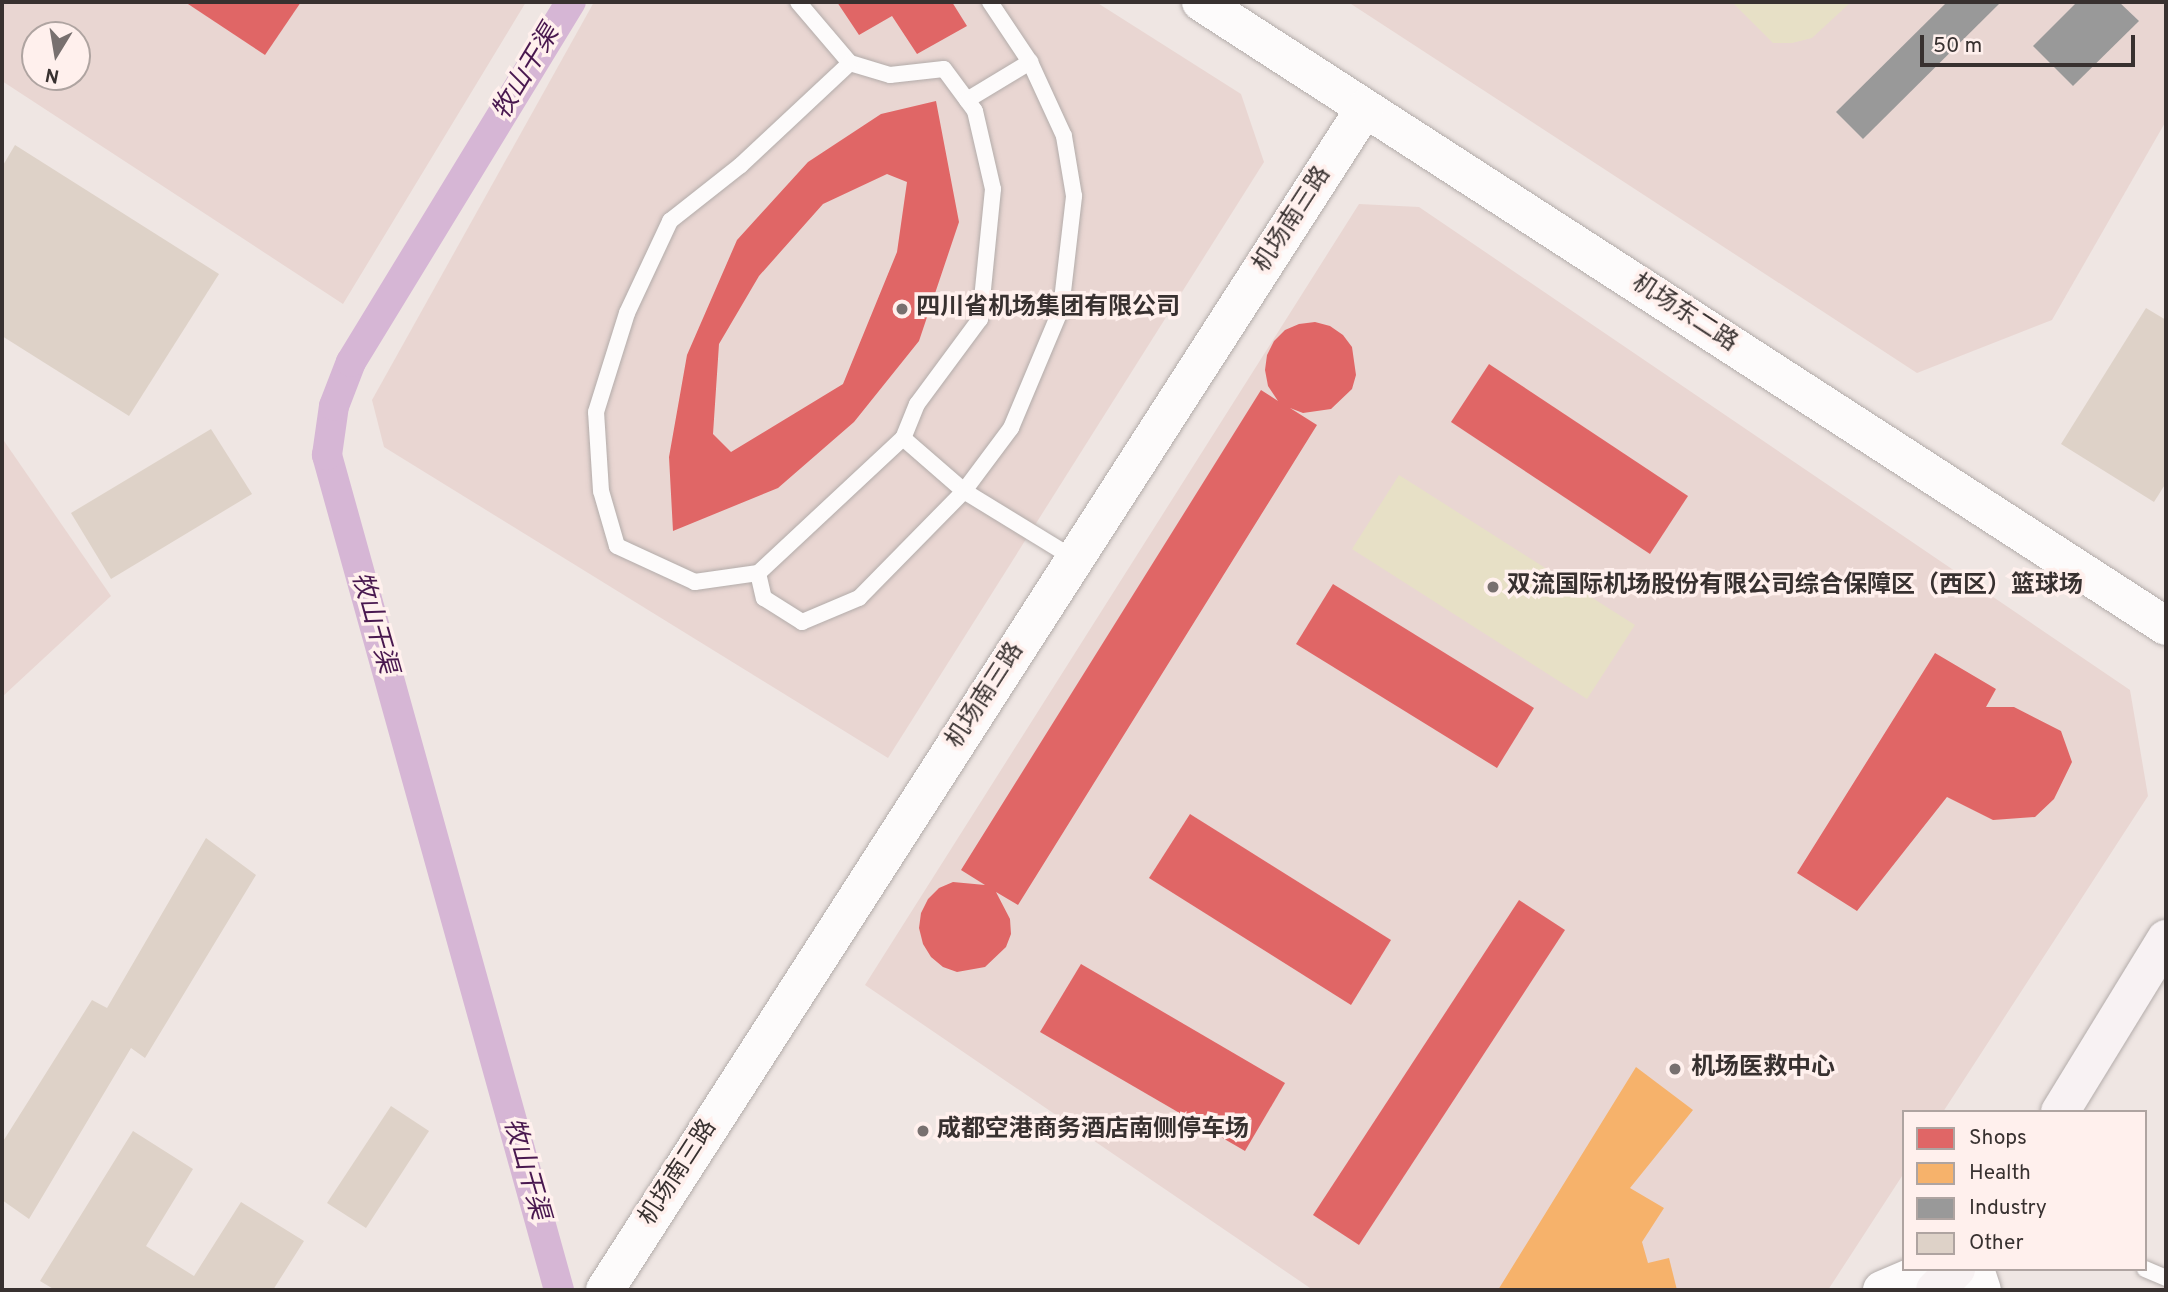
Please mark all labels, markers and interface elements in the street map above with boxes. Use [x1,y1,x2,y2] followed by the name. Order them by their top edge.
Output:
[487,20,567,126] water label: 牧山干渠
[21,21,91,91] north arrow
[1923,21,2138,65] scale bar
[1933,33,1982,60] text: 50 m
[43,62,61,88] text: N
[1248,162,1338,278] street label: 机场南三路
[1626,269,1742,359] street label: 机场东二路
[916,295,1180,323] place label: 四川省机场集团有限公司
[894,301,910,317] marker: 四川省机场集团有限公司
[344,569,402,677] water label: 牧山干渠
[1507,573,2083,601] place label: 双流国际机场股份有限公司综合保障区（西区）篮球场
[1485,579,1501,595] marker: 双流国际机场股份有限公司综合保障区（西区）篮球场
[941,638,1031,754] street label: 机场南三路
[1691,1055,1835,1083] place label: 机场医救中心
[1665,1059,1685,1079] marker: 机场医救中心
[1902,1110,2147,1271] legend
[496,1115,554,1223] water label: 牧山干渠
[634,1115,724,1231] street label: 机场南三路
[937,1117,1249,1145] place label: 成都空港商务酒店南侧停车场
[915,1123,931,1139] marker: 成都空港商务酒店南侧停车场
[1969,1125,2027,1152] text: Shops
[1969,1160,2031,1187] text: Health
[1969,1195,2047,1222] text: Industry
[1969,1230,2024,1257] text: Other

